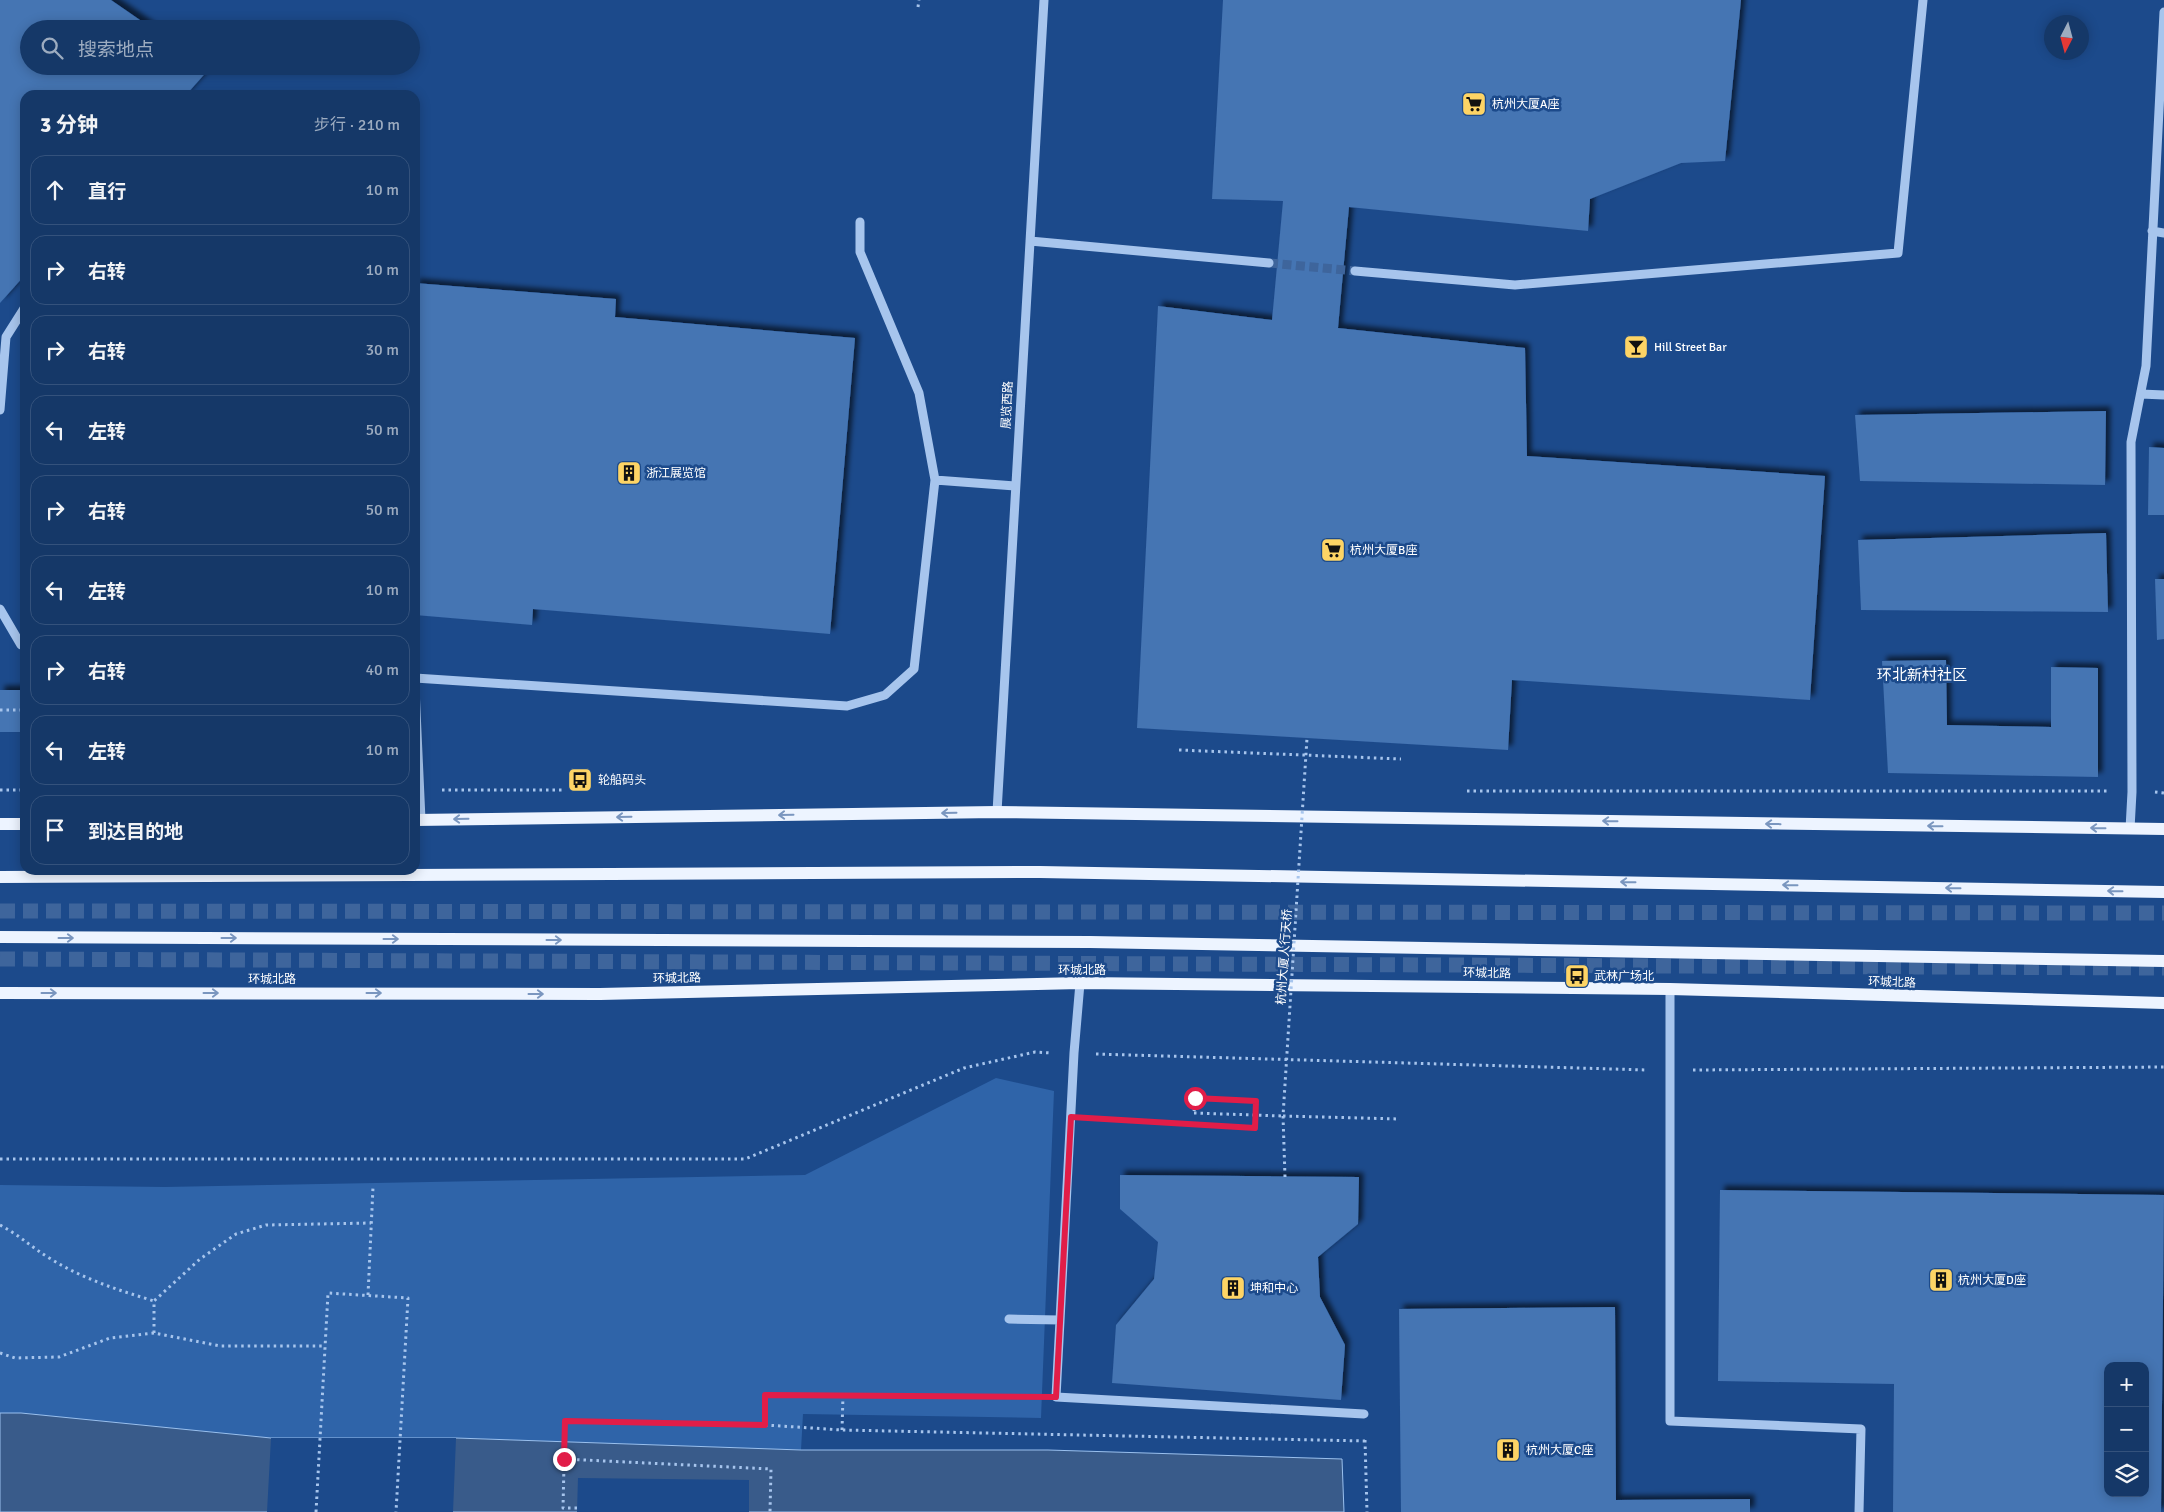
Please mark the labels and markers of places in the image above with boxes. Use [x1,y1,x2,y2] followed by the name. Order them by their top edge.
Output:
[1461,91,1487,117] supermarket icon: 杭州大厦A座
[1492,97,1559,112] place label: 杭州大厦A座
[1623,334,1649,360] bar icon: Hill Street Bar
[1654,340,1727,355] place label: Hill Street Bar
[616,460,642,486] building icon: 浙江展览馆
[646,466,706,481] place label: 浙江展览馆
[1320,537,1346,563] supermarket icon: 杭州大厦B座
[1350,543,1417,558] place label: 杭州大厦B座
[567,767,593,793] bus stop icon: 轮船码头
[598,773,646,788] place label: 轮船码头
[1564,963,1590,989] bus stop icon: 武林广场北
[1594,969,1654,984] place label: 武林广场北
[1928,1267,1954,1293] building icon: 杭州大厦D座
[1958,1273,2026,1288] place label: 杭州大厦D座
[1220,1275,1246,1301] building icon: 坤和中心
[1250,1281,1298,1296] place label: 坤和中心
[1495,1437,1521,1463] building icon: 杭州大厦C座
[1526,1443,1593,1458] place label: 杭州大厦C座

